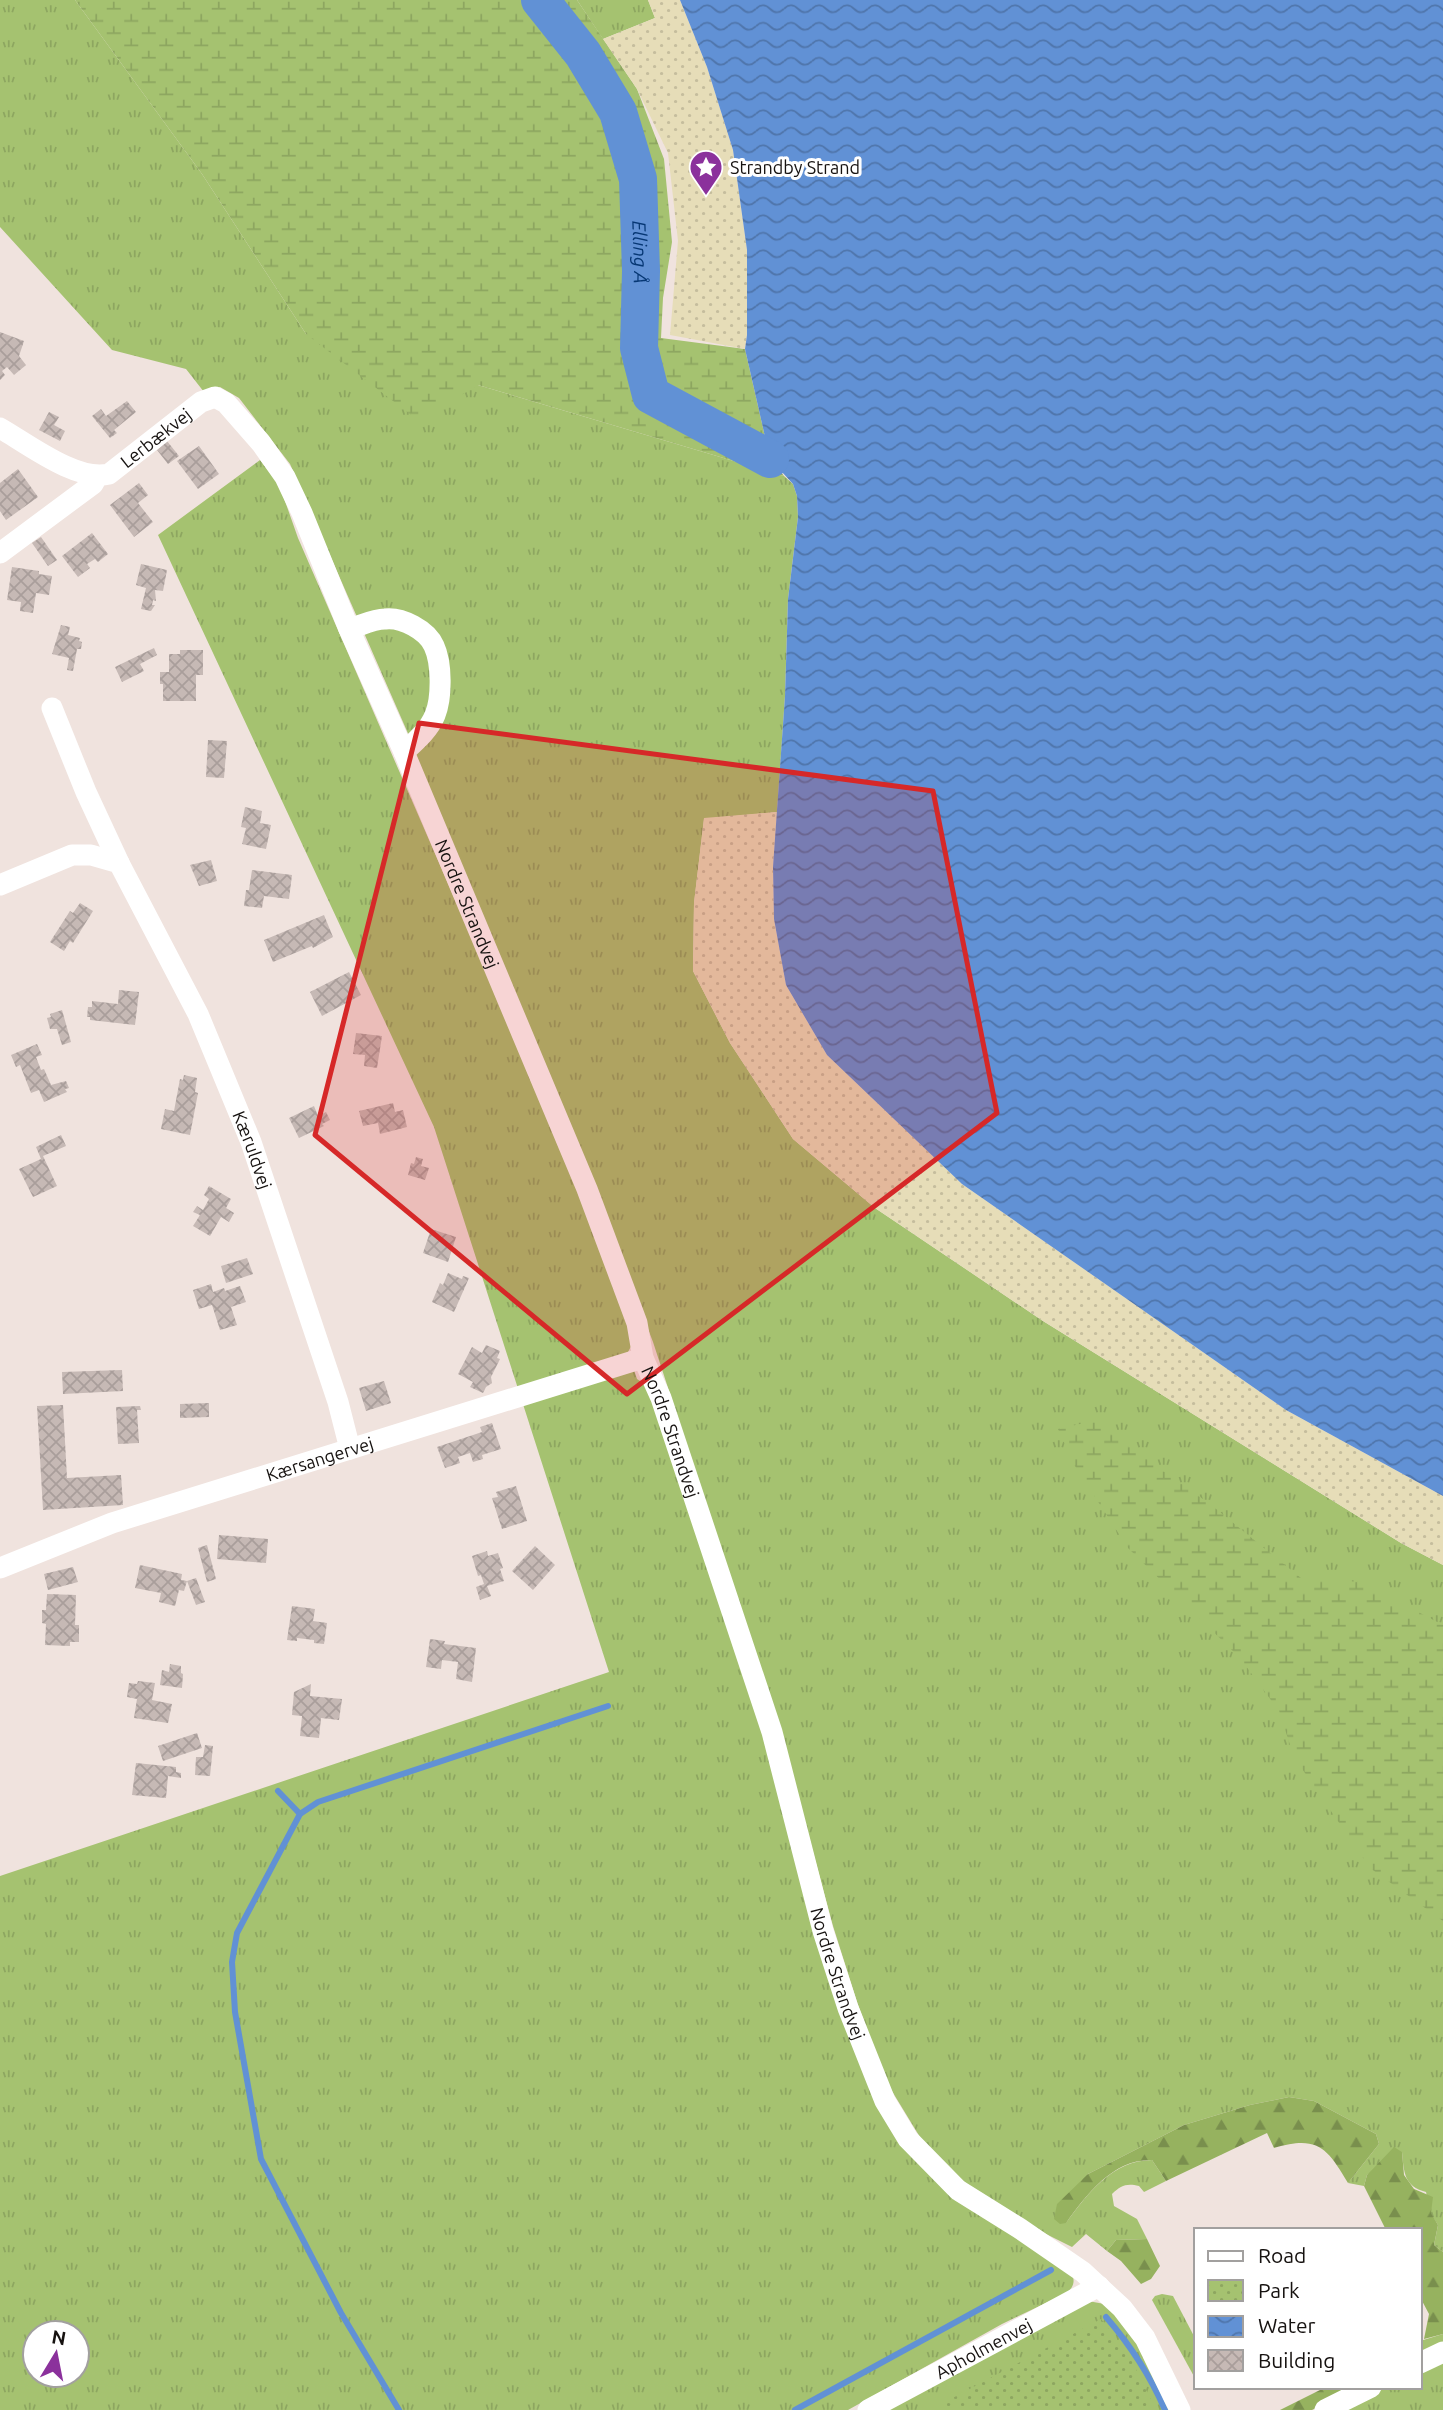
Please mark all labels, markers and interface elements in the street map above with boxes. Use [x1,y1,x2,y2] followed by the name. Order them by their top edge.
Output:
[687,148,725,197] place icon: Strandby Strand
[730,157,860,177] place label: Strandby Strand
[628,220,652,284] water label: Elling Å
[116,404,195,471] street label: Lerbækvej
[432,836,503,971] street label: Nordre Strandvej
[229,1108,276,1191] street label: Kæruldvej
[638,1363,703,1500] street label: Nordre Strandvej
[263,1432,376,1485] street label: Kærsangervej
[807,1905,869,2042] street label: Nordre Strandvej
[1194,2228,1422,2389] legend
[1258,2243,1306,2267] text: Road
[1258,2278,1300,2302] text: Park
[1258,2313,1316,2337] text: Water
[932,2314,1035,2382] street label: Apholmenvej
[21,2319,91,2389] north arrow
[50,2325,68,2349] text: N
[1258,2348,1335,2372] text: Building

